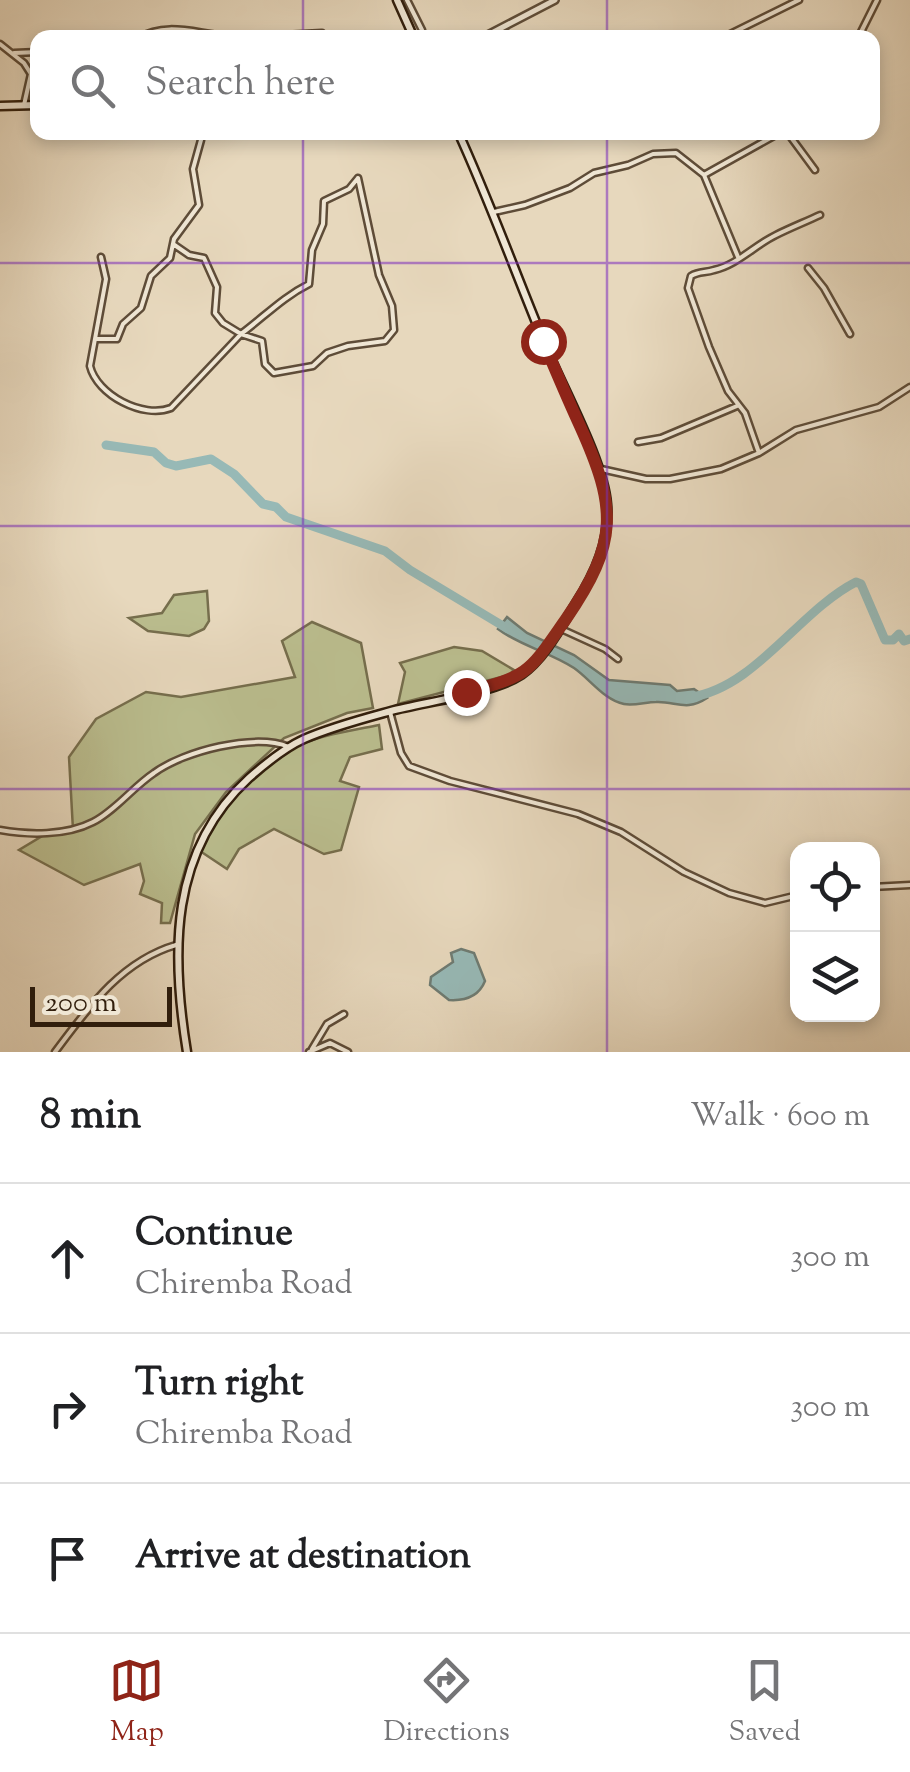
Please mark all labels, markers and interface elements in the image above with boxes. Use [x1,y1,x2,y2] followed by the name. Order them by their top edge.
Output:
[30,30,880,140] search box
[65,58,120,113] icon: search
[145,58,336,112] text: Search here
[521,319,567,365] route start
[444,670,490,716] route end
[790,842,880,1022] map controls
[790,842,880,932] button: locate
[790,932,880,1022] button: layers
[30,982,172,1026] scale bar
[45,984,117,1024] text: 200 m
[40,1087,141,1147] text: 8 min
[690,1094,870,1140] text: Walk · 600 m
[135,1208,293,1262] text: Continue
[40,1231,95,1286] icon: ahead
[790,1235,870,1281] text: 300 m
[135,1262,353,1308] text: Chiremba Road
[135,1358,303,1412] text: Turn right
[40,1381,95,1436] icon: right
[790,1385,870,1431] text: 300 m
[135,1412,353,1458] text: Chiremba Road
[40,1531,95,1586] icon: arrive
[135,1531,471,1585] text: Arrive at destination
[109,1653,164,1753] tab: Map
[383,1653,510,1753] tab: Directions
[729,1653,801,1753] tab: Saved

